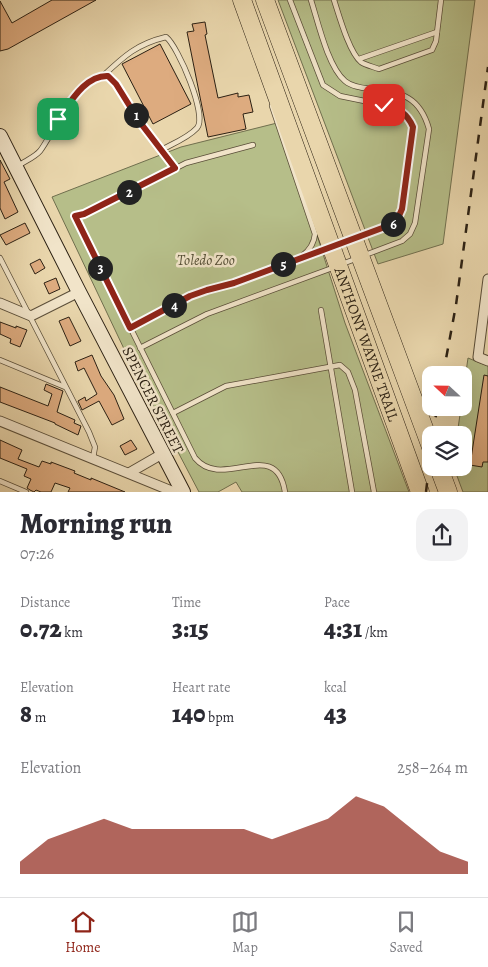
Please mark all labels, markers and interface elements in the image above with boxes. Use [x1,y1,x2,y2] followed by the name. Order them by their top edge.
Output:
[363,84,405,126] pin
[370,91,398,119] icon: check
[37,98,79,140] pin
[124,102,148,128] pin: 1
[44,105,72,133] icon: arrive
[134,106,139,125] text: 1
[116,180,142,204] pin: 2
[126,183,133,202] text: 2
[380,212,406,236] pin: 6
[390,215,397,234] text: 6
[177,250,235,270] park label: Toledo Zoo
[270,252,296,276] pin: 5
[281,255,286,274] text: 5
[88,256,112,280] pin: 3
[97,259,104,278] text: 3
[329,263,404,424] street label: ANTHONY WAYNE TRAIL
[162,292,186,318] pin: 4
[171,296,178,315] text: 4
[117,343,189,458] street label: SPENCER STREET
[422,366,472,416] north arrow
[422,366,472,476] map controls
[422,426,472,476] button: layers
[20,505,172,543] text: Morning run
[416,509,468,561] button: share
[20,543,54,565] text: 07:26
[20,593,70,612] text: Distance
[172,593,201,612] text: Time
[324,593,350,612] text: Pace
[20,612,62,646] text: 0.72
[172,612,209,646] text: 3:15
[324,612,362,646] text: 4:31
[62,623,83,642] text: km
[362,623,388,642] text: /km
[20,678,74,697] text: Elevation
[172,678,230,697] text: Heart rate
[324,678,346,697] text: kcal
[20,697,32,731] text: 8
[172,697,205,731] text: 140
[324,697,347,731] text: 43
[32,708,46,727] text: m
[205,708,234,727] text: bpm
[20,757,81,779] text: Elevation
[397,757,468,779] text: 258–264 m
[65,908,100,957] tab: Home
[231,908,259,957] tab: Map
[390,908,423,957] tab: Saved

